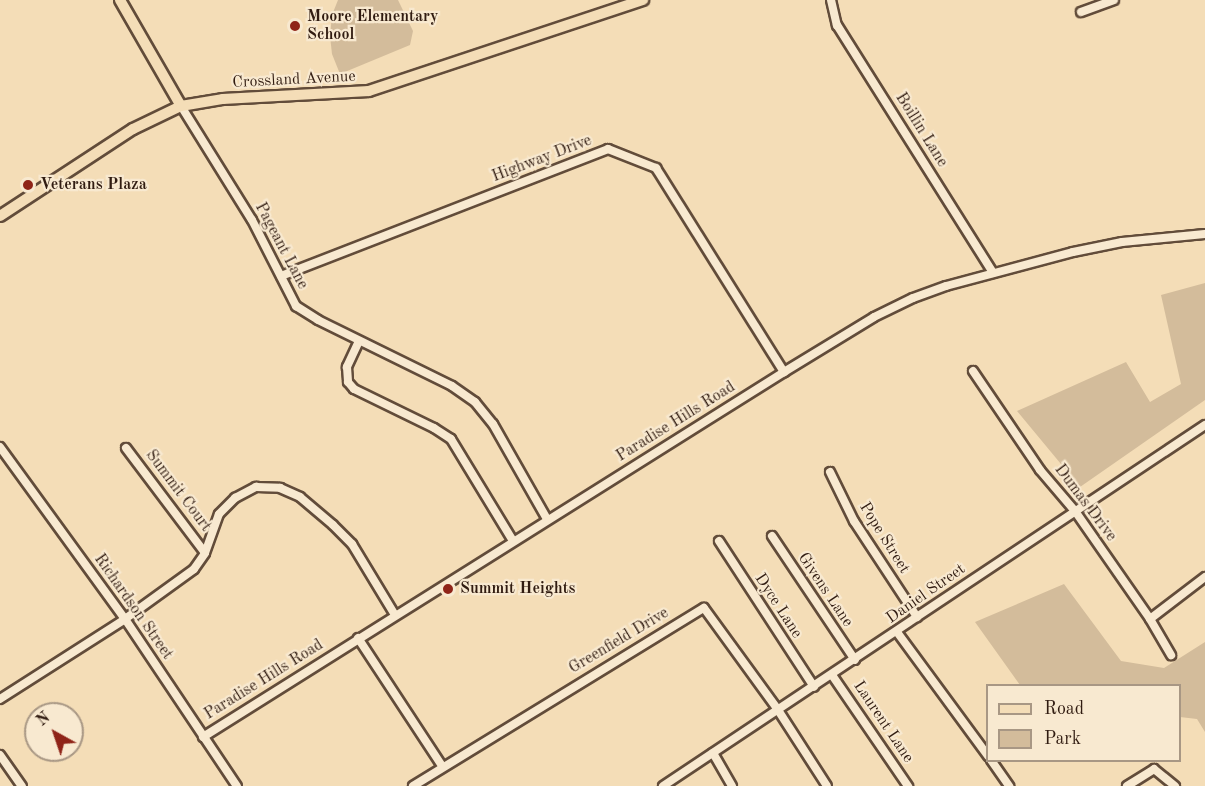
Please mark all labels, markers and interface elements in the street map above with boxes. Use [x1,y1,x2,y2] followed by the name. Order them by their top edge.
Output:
[307,7,438,45] place label: Moore Elementary School
[288,19,302,33] marker: Moore Elementary School
[232,67,356,93] street label: Crossland Avenue
[891,89,951,171] street label: Boillin Lane
[489,131,595,187] street label: Highway Drive
[40,175,147,195] place label: Veterans Plaza
[21,178,35,192] marker: Veterans Plaza
[250,199,312,293] street label: Pageant Lane
[613,378,739,466] street label: Paradise Hills Road
[141,446,215,536] street label: Summit Court
[1050,461,1120,545] street label: Dumas Drive
[855,499,913,577] street label: Pope Street
[793,549,857,631] street label: Givens Lane
[89,550,177,664] street label: Richardson Street
[883,560,969,628] street label: Daniel Street
[750,570,806,642] street label: Dyce Lane
[460,579,575,599] place label: Summit Heights
[441,582,455,596] marker: Summit Heights
[566,604,672,678] street label: Greenfield Drive
[201,636,327,724] street label: Paradise Hills Road
[849,677,917,767] street label: Laurent Lane
[986,684,1181,762] legend
[1044,700,1084,718] text: Road
[24,702,84,762] north arrow
[34,710,54,730] text: N
[1044,730,1081,748] text: Park

